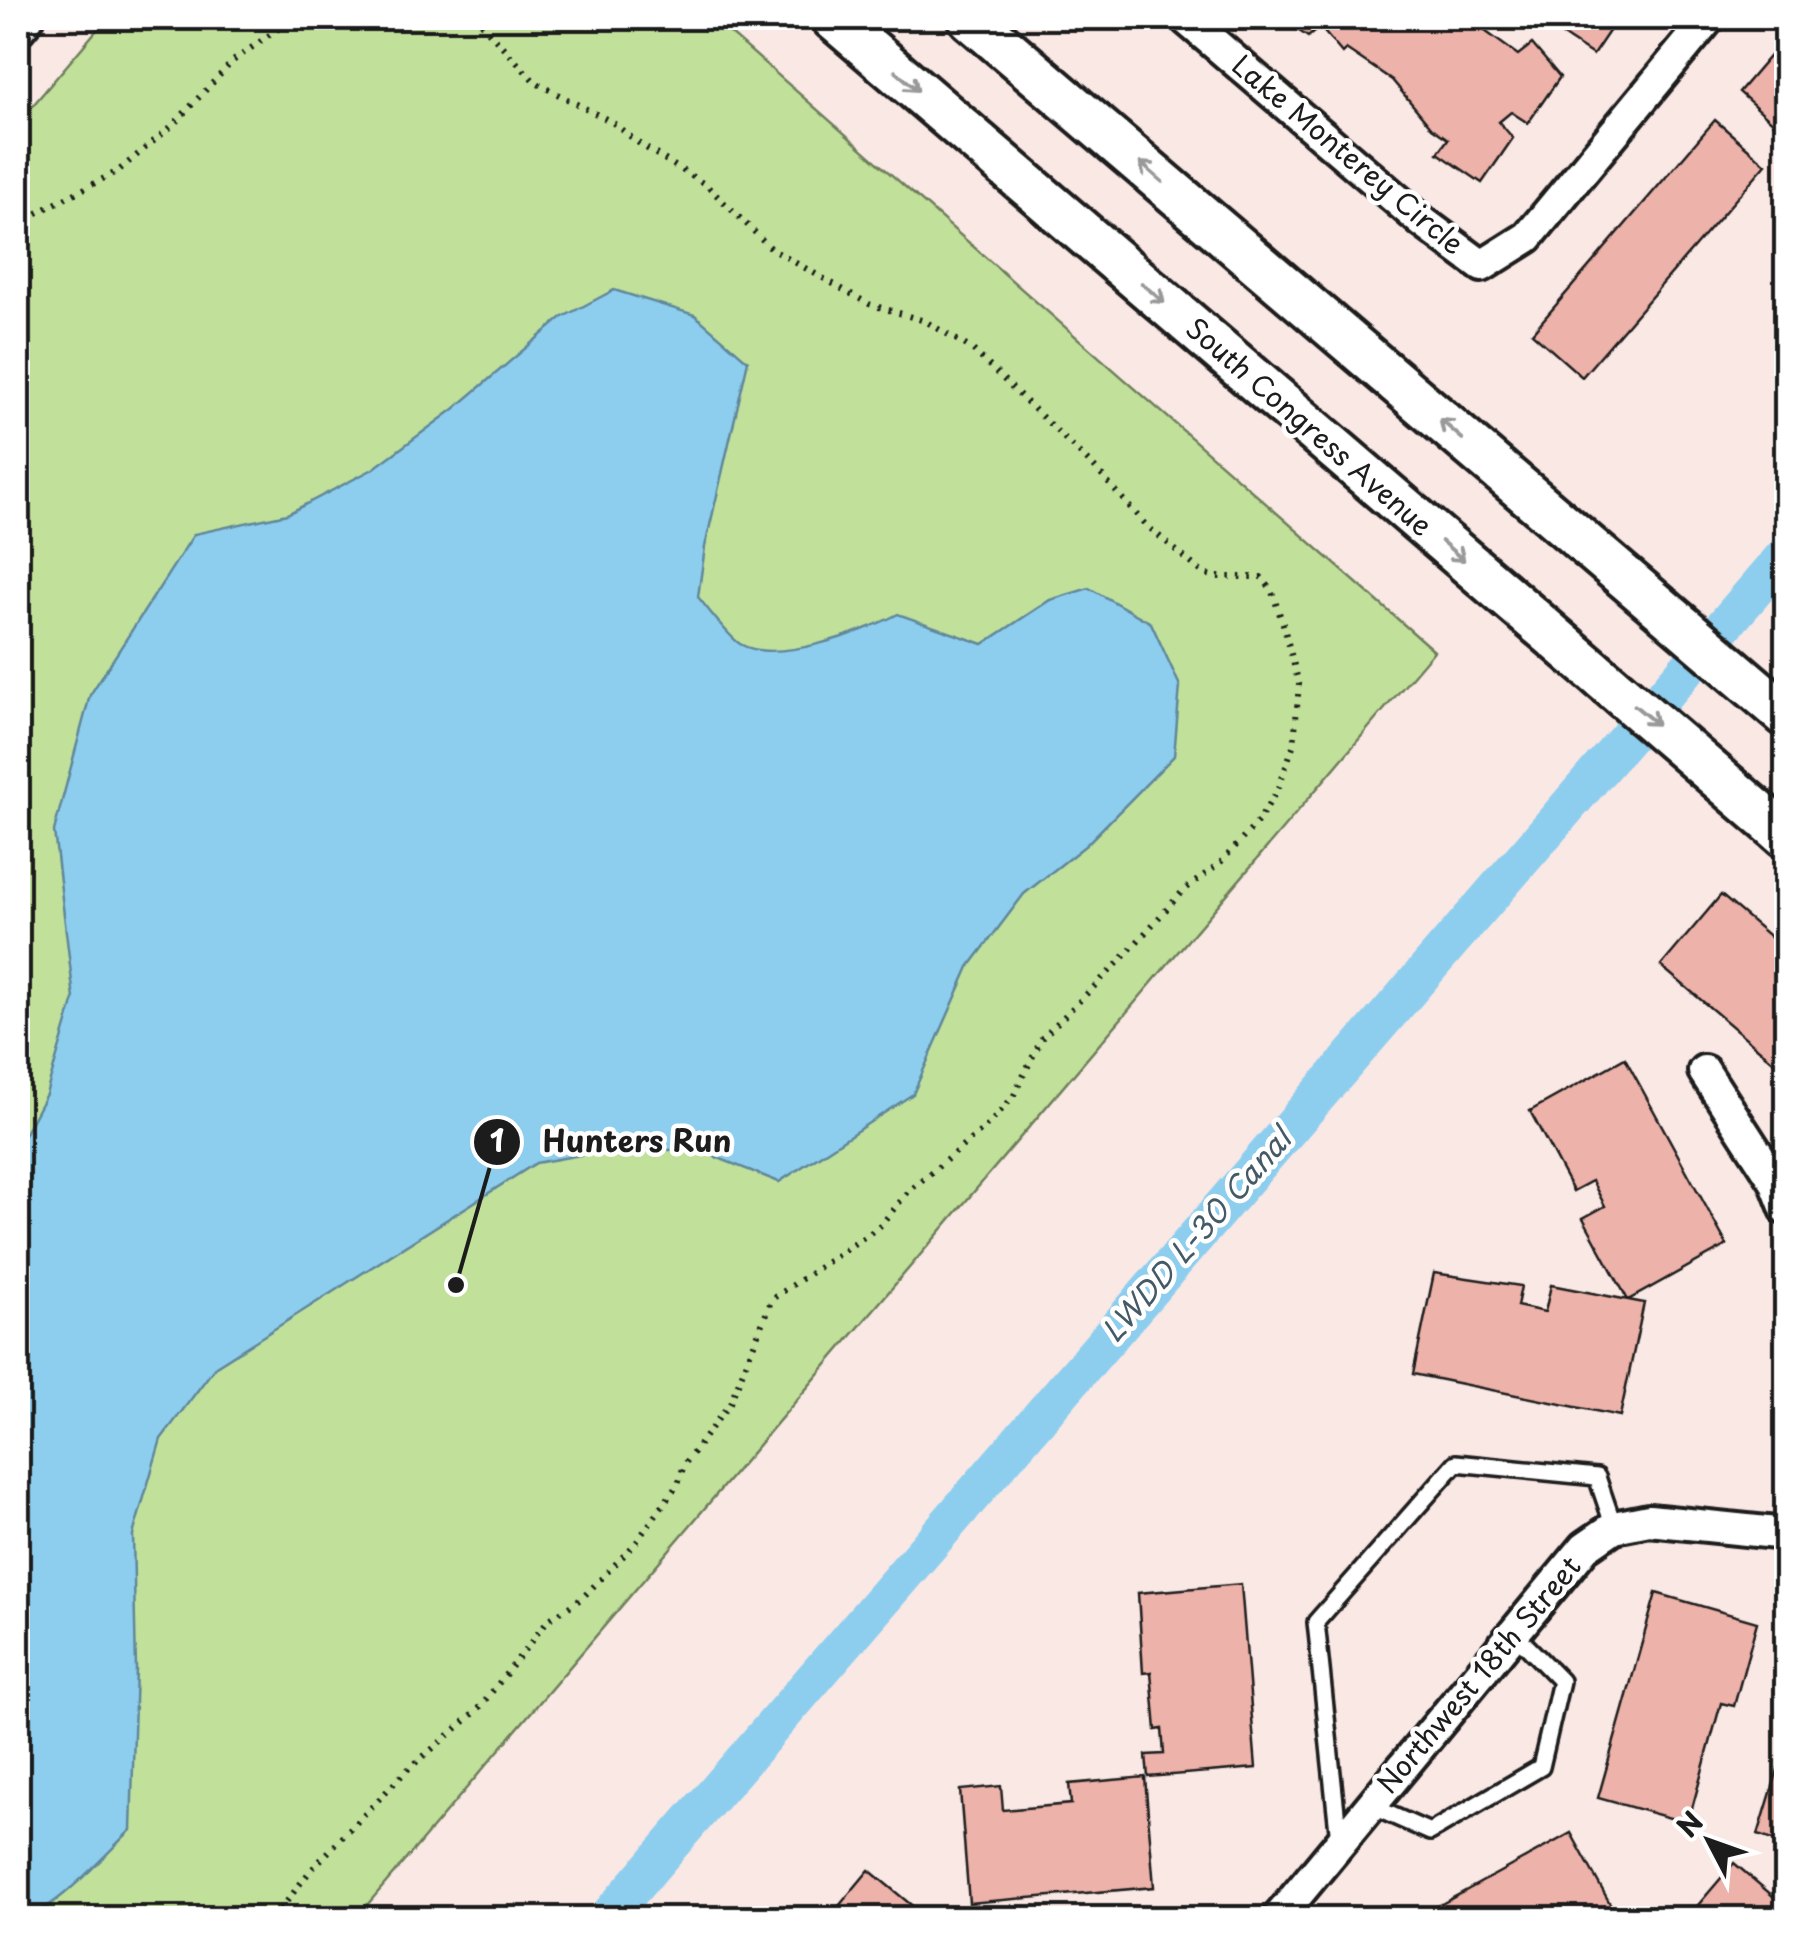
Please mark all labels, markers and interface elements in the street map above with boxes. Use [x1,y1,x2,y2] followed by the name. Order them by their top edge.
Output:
[1223,44,1475,264] street label: Lake Monterey Circle
[894,69,919,92] one-way arrow
[1138,162,1164,184] one-way arrow
[1140,281,1165,304] one-way arrow
[1177,306,1443,545] street label: South Congress Avenue
[1438,419,1464,441] one-way arrow
[1439,539,1465,561] one-way arrow
[1632,704,1658,726] one-way arrow
[472,1112,751,1172] callout: Hunters Run
[1089,1114,1304,1351] water label: LWDD L-30 Canal
[490,1117,504,1162] text: 1
[543,1117,731,1162] text: Hunters Run
[1365,1546,1590,1802] street label: Northwest 18th Street
[1659,1791,1759,1891] north arrow
[1665,1801,1713,1846] text: N

